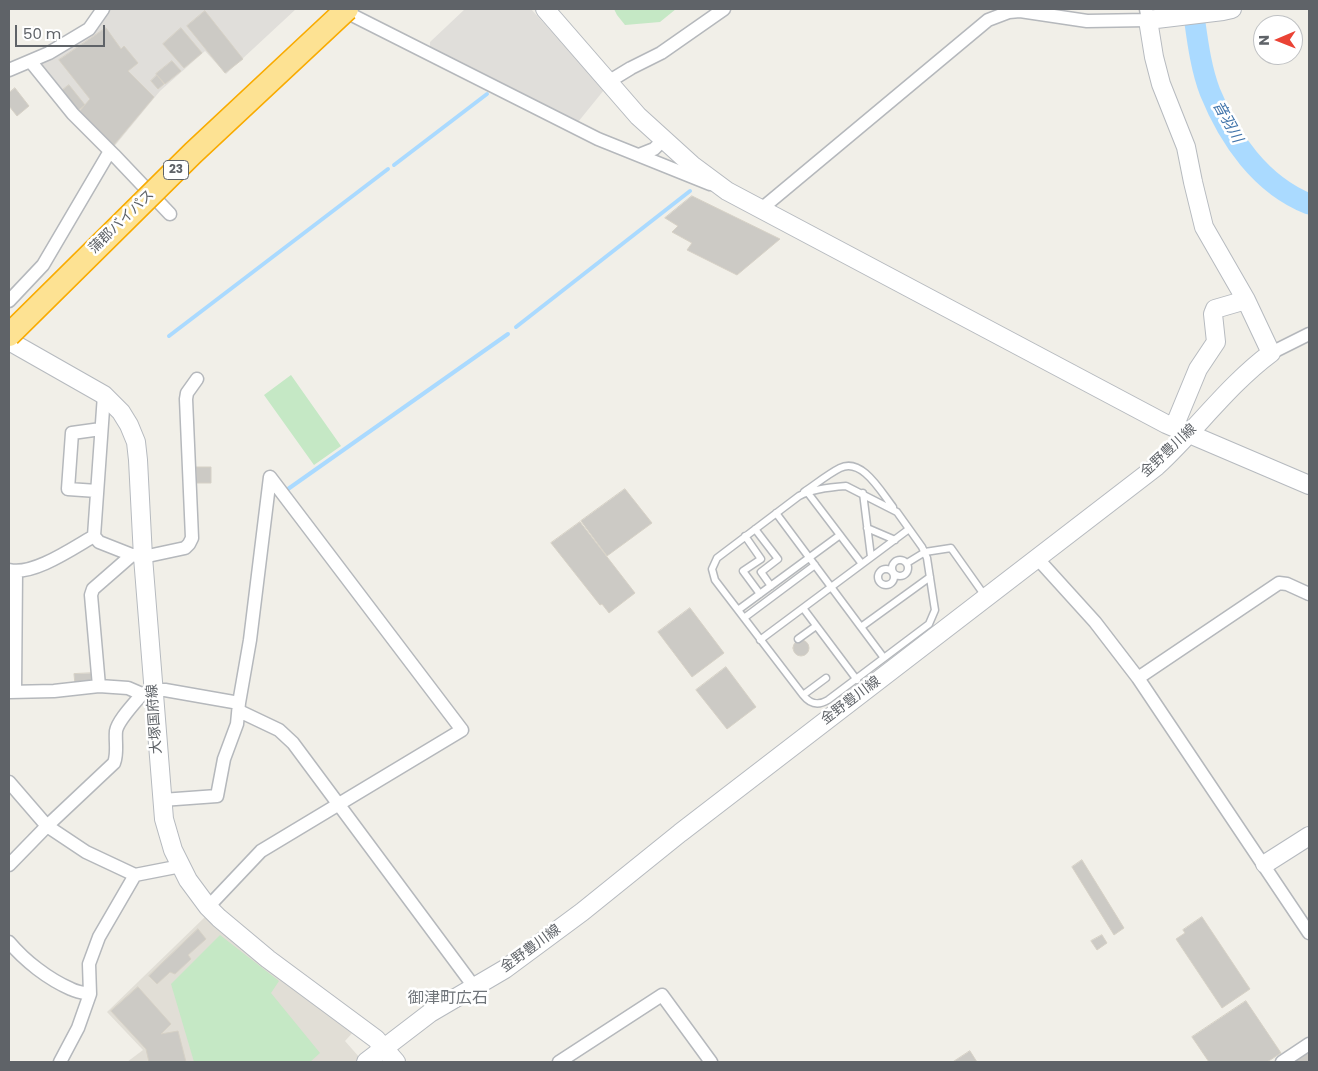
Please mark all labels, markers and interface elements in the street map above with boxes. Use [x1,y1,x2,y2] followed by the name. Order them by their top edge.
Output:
[18,15,108,47] scale bar
[1253,15,1303,65] north arrow
[23,23,61,44] text: 50 m
[1254,35,1274,46] text: N
[1208,98,1246,146] water label: 音羽川
[164,160,188,180] road number: 23
[86,187,158,257] street label: 蒲郡バイパス
[1138,421,1200,481] street label: 金野豊川線
[818,673,884,729] street label: 金野豊川線
[144,683,166,755] street label: 大塚国府線
[498,922,564,976] street label: 金野豊川線
[408,989,488,1009] district label: 御津町広石

